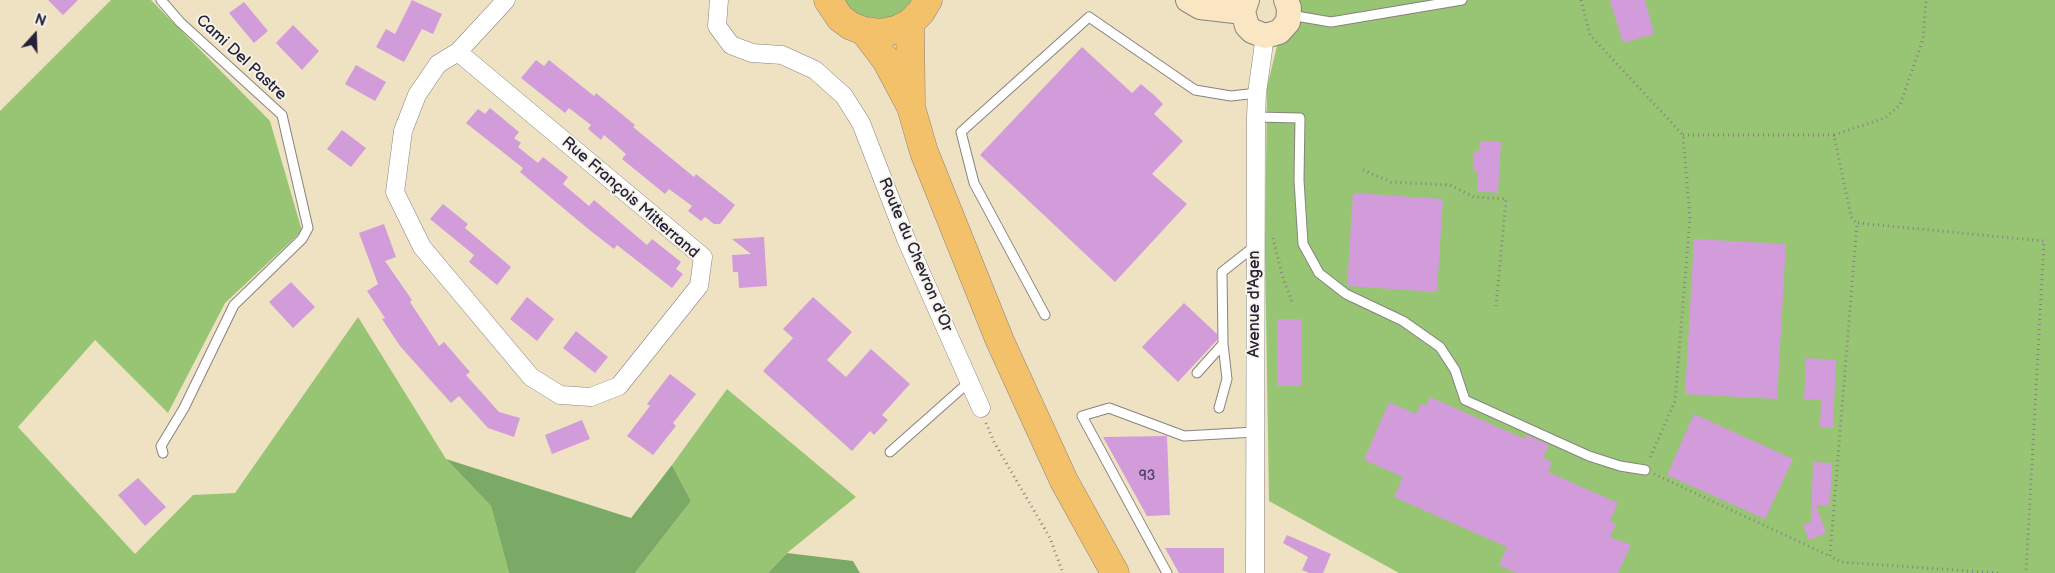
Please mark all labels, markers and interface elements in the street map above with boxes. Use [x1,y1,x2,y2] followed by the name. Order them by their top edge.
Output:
[10,10,60,60] north arrow
[32,11,48,30] text: N
[192,11,290,105] street label: Cami Del Pastre
[557,133,703,263] street label: Rue François Mitterrand
[874,175,956,335] street label: Route du Chevron d'Or
[1245,250,1265,358] street label: Avenue d'Agen
[1139,468,1155,484] house number: 93

